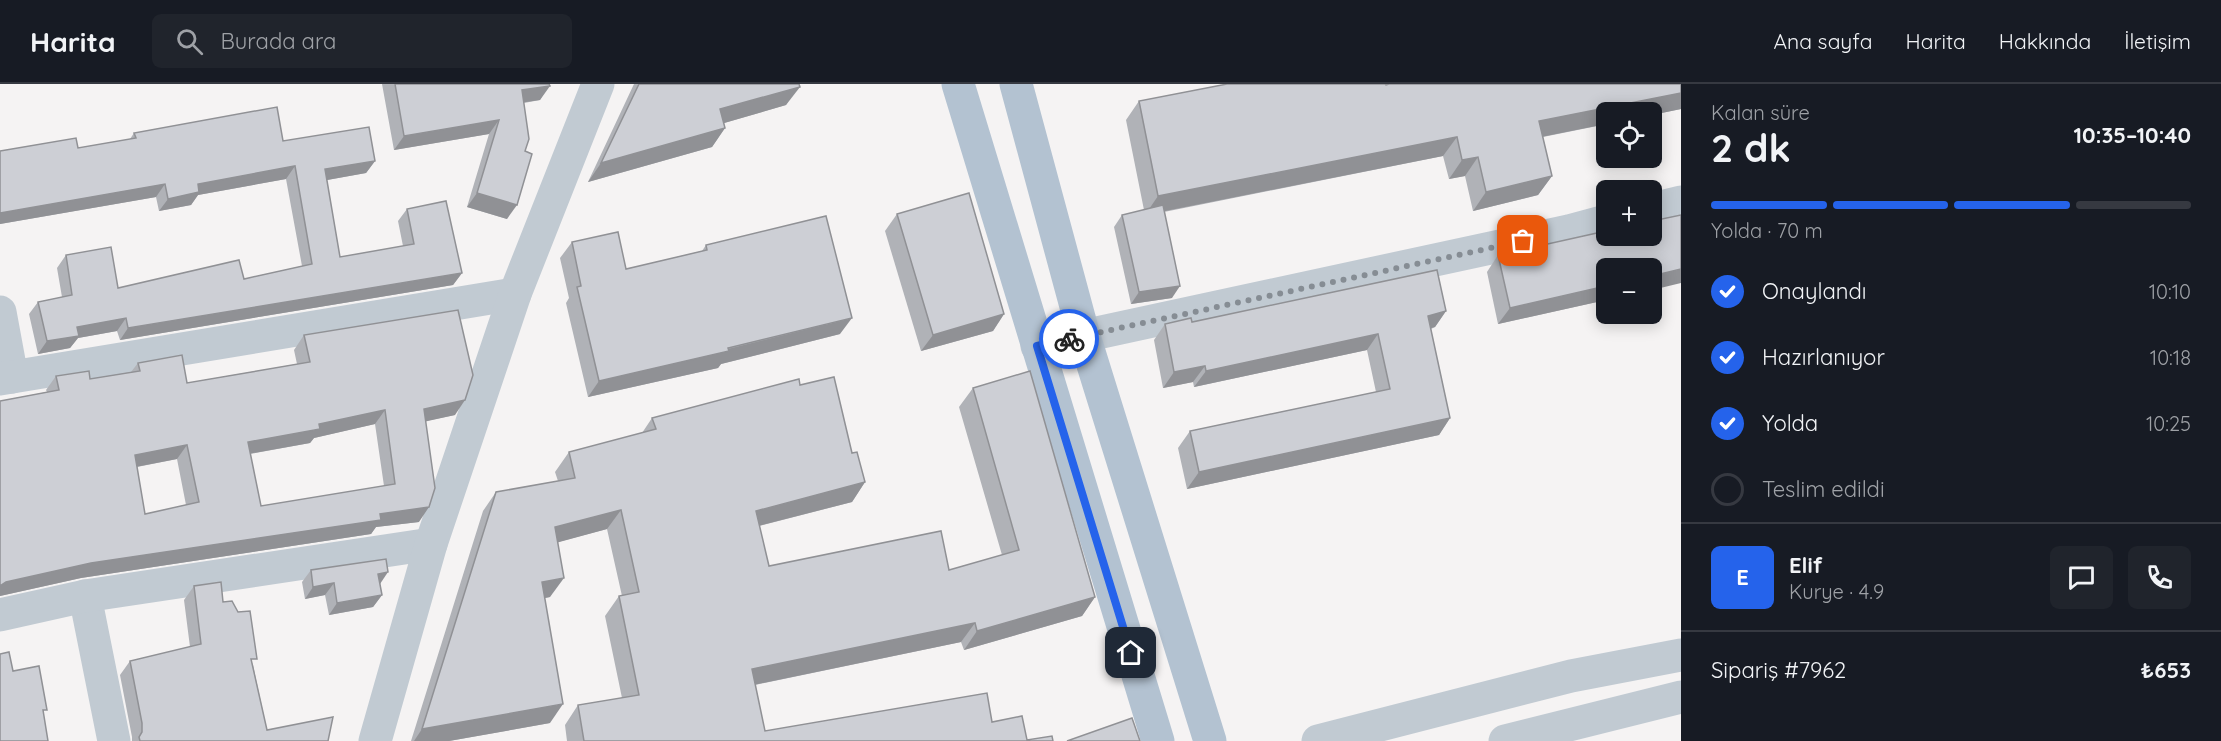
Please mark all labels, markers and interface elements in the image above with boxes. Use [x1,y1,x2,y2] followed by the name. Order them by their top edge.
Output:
[152,14,572,68] search box
[30,24,116,59] text: Harita
[173,25,206,58] icon: search
[221,27,336,55] text: Burada ara
[1773,28,1873,54] text: Ana sayfa
[1906,28,1966,54] text: Harita
[1999,28,2091,54] text: Hakkında
[2124,28,2191,54] text: İletişim
[1711,100,1810,125] text: Kalan süre
[1596,102,1662,324] map controls
[1596,102,1662,168] button: locate
[2073,121,2191,149] text: 10:35–10:40
[1711,123,1791,172] text: 2 dk
[1596,180,1662,246] button: +
[1497,215,1548,266] pin
[1711,218,1823,243] text: Yolda · 70 m
[1506,224,1539,257] icon: bag
[1596,258,1662,324] button: −
[1711,275,1744,308] icon: check
[1762,277,1867,305] text: Onaylandı
[2149,279,2191,304] text: 10:10
[1039,309,1099,369] courier
[1053,323,1086,356] icon: bike
[1711,341,1744,374] icon: check
[1762,343,1885,371] text: Hazırlanıyor
[2150,345,2191,370] text: 10:18
[1711,407,1744,440] icon: check
[1762,409,1818,437] text: Yolda
[2146,411,2191,436] text: 10:25
[1762,475,1885,503] text: Teslim edildi
[2050,546,2113,609] button: chat
[2128,546,2191,609] button: phone
[1789,551,1822,579] text: Elif
[1736,563,1749,591] text: E
[1789,579,1884,604] text: Kurye · 4.9
[1105,627,1156,678] pin
[1114,636,1147,669] icon: home
[1711,656,1846,684] text: Sipariş #7962
[2140,656,2191,684] text: ₺653

